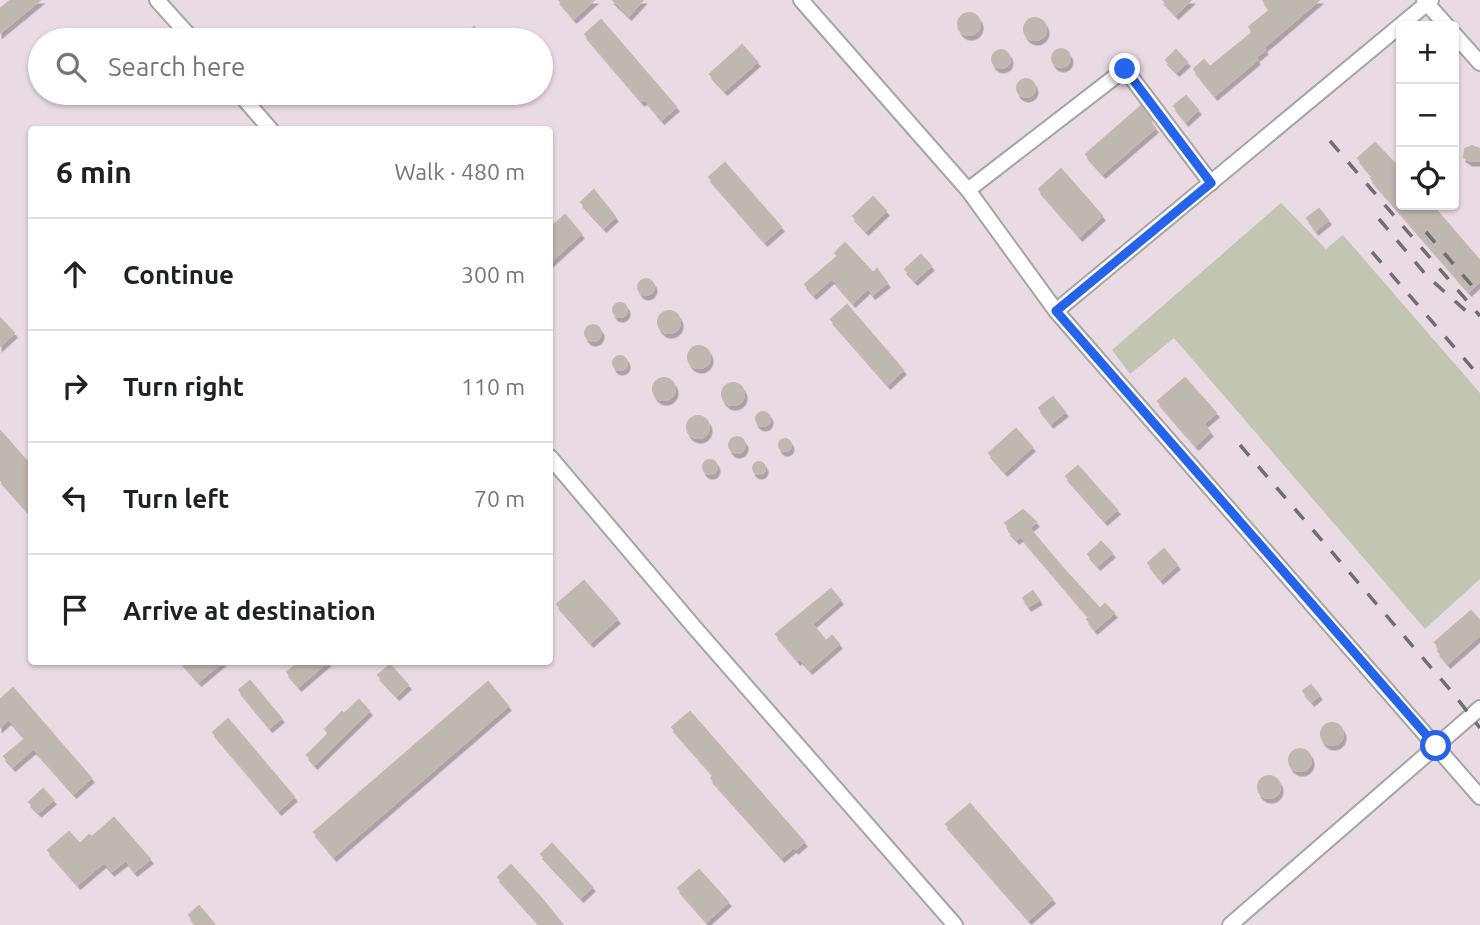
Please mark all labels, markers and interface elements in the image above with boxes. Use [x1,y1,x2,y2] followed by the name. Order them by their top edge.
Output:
[1396,21,1459,210] map controls
[1396,21,1459,84] button: +
[28,28,553,105] search box
[52,48,90,86] icon: search
[108,52,245,81] text: Search here
[1109,53,1140,84] route end
[1396,84,1459,147] button: −
[1396,147,1459,210] button: locate
[56,155,132,189] text: 6 min
[394,159,525,184] text: Walk · 480 m
[56,255,94,293] icon: ahead
[123,260,234,289] text: Continue
[461,262,525,287] text: 300 m
[56,367,94,405] icon: right
[123,372,244,401] text: Turn right
[461,374,525,399] text: 110 m
[56,479,94,517] icon: left
[123,484,229,513] text: Turn left
[474,486,525,511] text: 70 m
[56,591,94,629] icon: arrive
[123,596,376,625] text: Arrive at destination
[1420,730,1451,761] route start

